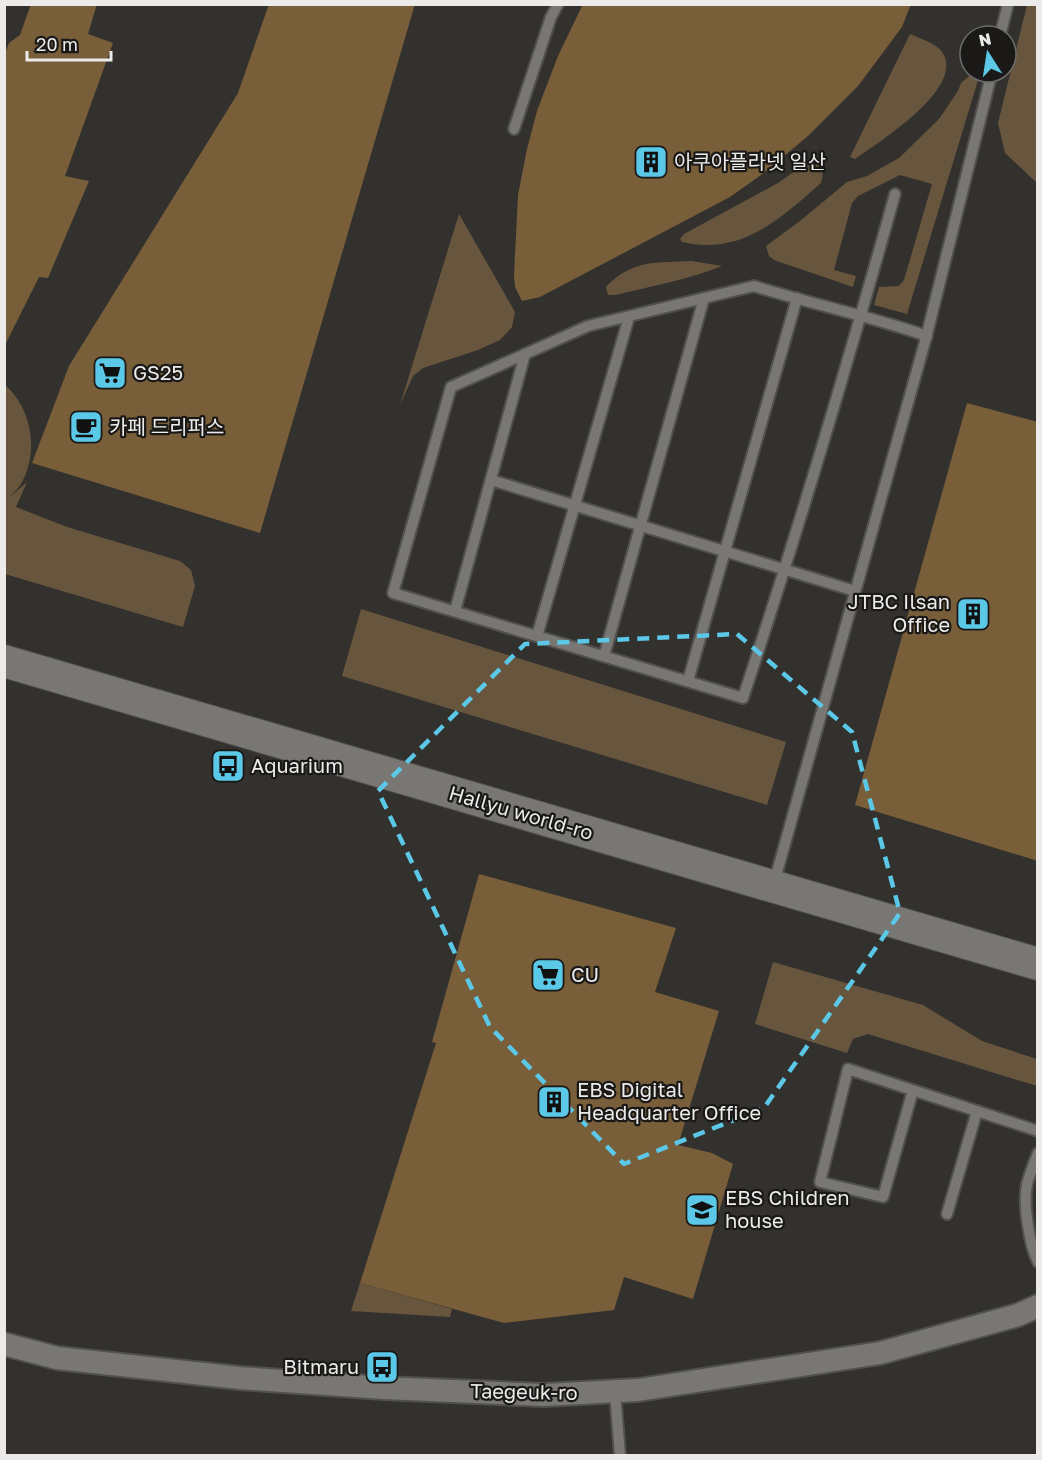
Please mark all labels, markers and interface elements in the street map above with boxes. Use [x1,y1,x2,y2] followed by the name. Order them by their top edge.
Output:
[27,24,111,62] scale bar
[958,24,1018,84] north arrow
[977,28,993,50] text: N
[36,33,78,55] text: 20 m
[633,144,669,180] building icon: 아쿠아플라넷 일산
[674,149,826,173] place label: 아쿠아플라넷 일산
[92,355,128,391] supermarket icon: GS25
[133,360,183,384] place label: GS25
[68,409,104,445] cafe icon: 카페 드리퍼스
[109,414,224,438] place label: 카페 드리퍼스
[848,589,950,636] place label: JTBC Ilsan Office
[955,596,991,632] building icon: JTBC Ilsan Office
[210,748,246,784] bus stop icon: Aquarium
[251,753,343,777] place label: Aquarium
[446,780,596,844] street label: Hallyu world-ro
[530,957,566,993] supermarket icon: CU
[571,962,599,986] place label: CU
[577,1077,761,1124] place label: EBS Digital Headquarter Office
[536,1084,572,1120] building icon: EBS Digital Headquarter Office
[725,1185,850,1232] place label: EBS Children house
[684,1192,720,1228] school or university icon: EBS Children house
[364,1349,400,1385] bus stop icon: Bitmaru
[283,1354,359,1378] place label: Bitmaru
[470,1378,578,1404] street label: Taegeuk-ro

